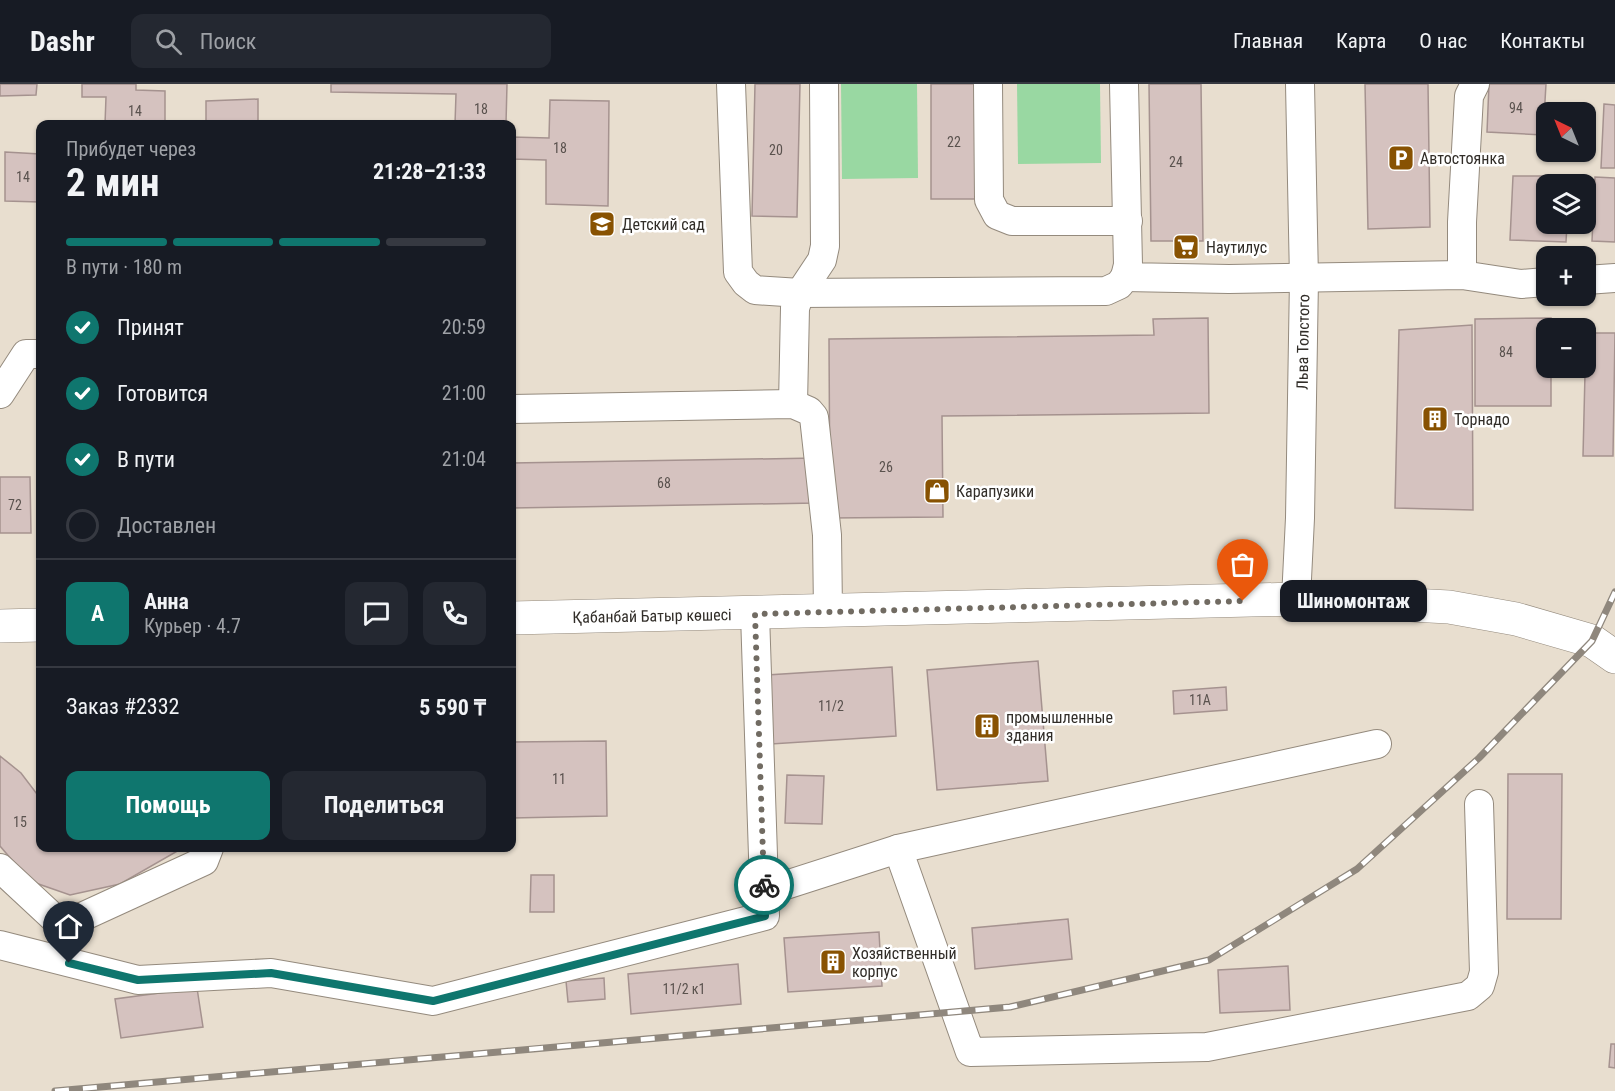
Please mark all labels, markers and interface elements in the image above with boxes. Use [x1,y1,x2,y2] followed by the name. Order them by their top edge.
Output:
[131,14,551,68] search box
[30,25,95,58] text: Dashr
[152,25,185,58] icon: search
[200,29,256,54] text: Поиск
[1233,29,1303,53] text: Главная
[1336,29,1386,53] text: Карта
[1419,29,1467,53] text: О нас
[1500,29,1585,53] text: Контакты
[1509,100,1523,116] house number: 94
[474,101,488,117] house number: 18
[1536,102,1596,162] north arrow
[1536,102,1596,378] map controls
[128,103,142,119] house number: 14
[947,134,961,150] house number: 22
[66,137,196,161] text: Прибудет через
[553,140,567,156] house number: 18
[769,142,783,158] house number: 20
[1386,143,1416,173] parking icon: Автостоянка
[1420,149,1505,168] place label: Автостоянка
[1169,154,1183,170] house number: 24
[373,159,486,184] text: 21:28–21:33
[66,160,160,206] text: 2 мин
[16,169,30,185] house number: 14
[1536,174,1596,234] button: layers
[587,209,617,239] school or university icon: Детский сад
[622,215,705,234] place label: Детский сад
[1171,232,1201,262] supermarket icon: Наутилус
[1206,238,1267,257] place label: Наутилус
[1536,246,1596,306] button: +
[66,255,182,279] text: В пути · 180 m
[1293,294,1313,390] street label: Льва Толстого
[66,311,99,344] icon: check
[117,315,184,340] text: Принят
[442,315,486,339] text: 20:59
[1536,318,1596,378] button: −
[1499,344,1513,360] house number: 84
[66,377,99,410] icon: check
[117,381,208,406] text: Готовится
[442,381,486,405] text: 21:00
[1420,404,1450,434] building icon: Торнадо
[1454,410,1510,429] place label: Торнадо
[66,443,99,476] icon: check
[117,447,175,472] text: В пути
[442,447,486,471] text: 21:04
[879,459,893,475] house number: 26
[657,475,671,491] house number: 68
[922,476,952,506] shop icon: Карапузики
[956,482,1034,501] place label: Карапузики
[8,497,22,513] house number: 72
[117,513,216,538] text: Доставлен
[1217,539,1268,601] pin
[1226,548,1259,581] icon: bag
[1279,580,1426,622] callout: Шиномонтаж
[345,582,408,645] button: chat
[423,582,486,645] button: phone
[144,589,189,614] text: Анна
[1297,589,1410,613] text: Шиномонтаж
[91,601,104,626] text: А
[572,605,732,627] street label: Қабанбай Батыр көшесі
[144,614,241,638] text: Курьер · 4.7
[1189,692,1211,708] house number: 11А
[66,694,179,719] text: Заказ #2332
[419,695,486,720] text: 5 590 ₸
[818,698,844,714] house number: 11/2
[1006,708,1113,745] place label: промышленные здания
[972,711,1002,741] building icon: промышленные здания
[66,771,270,840] button: Помощь
[282,771,486,840] button: Поделиться
[552,771,566,787] house number: 11
[13,814,27,830] house number: 15
[734,855,794,915] courier
[748,869,781,902] icon: bike
[43,901,94,963] pin
[52,910,85,943] icon: home
[852,944,957,981] place label: Хозяйственный корпус
[818,947,848,977] building icon: Хозяйственный корпус
[663,981,705,997] house number: 11/2 к1

